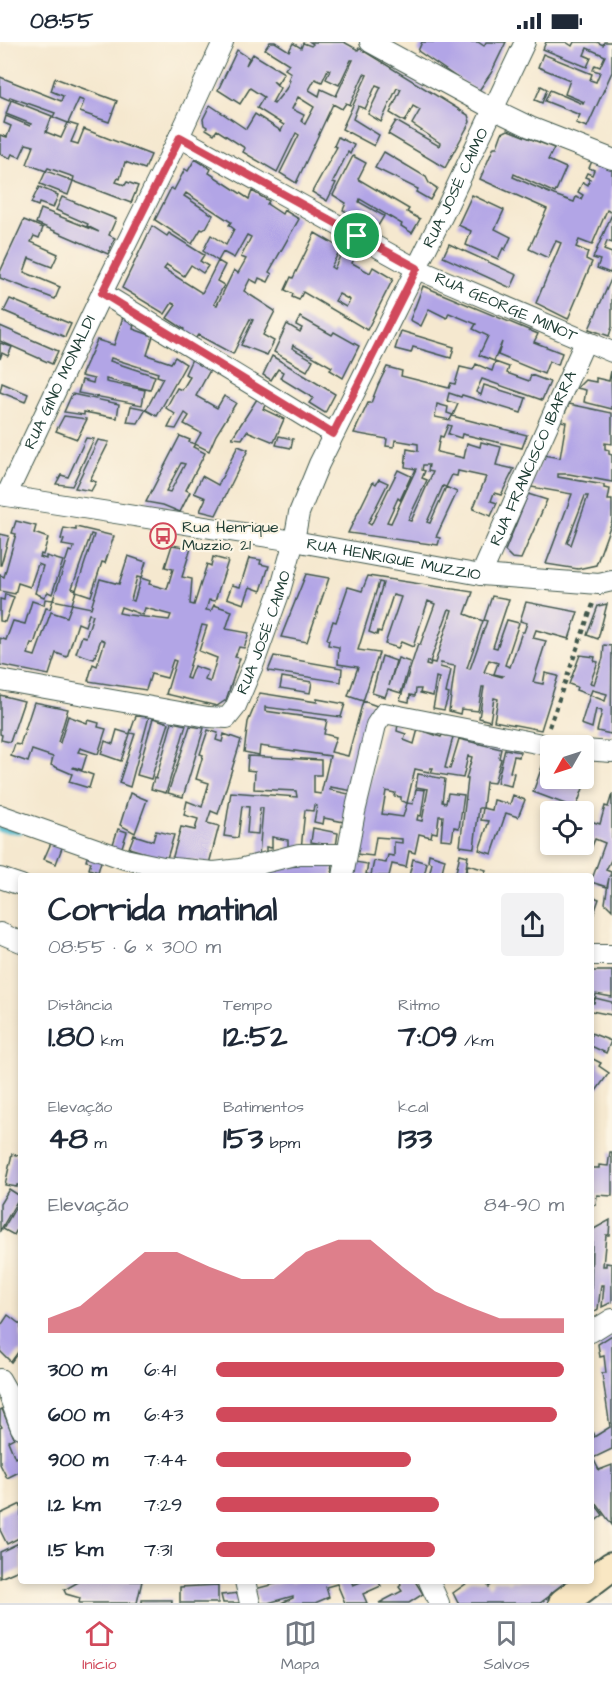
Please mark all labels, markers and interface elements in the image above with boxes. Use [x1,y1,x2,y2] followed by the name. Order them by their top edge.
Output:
[30,6,93,37] text: 08:55
[417,124,494,251] street label: RUA JOSÉ CAIMO
[331,210,382,261] pin
[340,219,373,252] icon: arrive
[431,267,581,347] street label: RUA GEORGE MINOT
[19,311,101,453] street label: RUA GINO MONALDI
[485,367,582,549] street label: RUA FRANCISCO IBARRA
[182,516,279,556] place label: Rua Henrique Muzzio, 21
[148,521,178,551] bus stop icon: Rua Henrique Muzzio, 21
[305,533,483,586] street label: RUA HENRIQUE MUZZIO
[231,568,296,698] street label: RUA JOSÉ CAIMO
[540,735,594,789] north arrow
[540,735,594,855] map controls
[540,801,594,855] button: locate
[48,887,278,933] text: Corrida matinal
[501,893,564,956] button: share
[48,933,221,961] text: 08:55 · 6 × 300 m
[48,994,112,1016] text: Distância
[223,994,272,1016] text: Tempo
[398,994,440,1016] text: Ritmo
[48,1016,94,1058] text: 1.80
[223,1016,287,1058] text: 12:52
[398,1016,457,1058] text: 7:09
[94,1030,123,1052] text: km
[457,1030,493,1052] text: /km
[48,1096,112,1118] text: Elevação
[223,1096,304,1118] text: Batimentos
[398,1096,429,1118] text: kcal
[48,1118,88,1160] text: 48
[223,1118,263,1160] text: 153
[398,1118,432,1160] text: 133
[88,1132,107,1154] text: m
[263,1132,300,1154] text: bpm
[48,1191,128,1219] text: Elevação
[484,1191,564,1219] text: 84–90 m
[48,1356,107,1384] text: 300 m
[144,1356,176,1384] text: 6:41
[48,1401,109,1429] text: 600 m
[144,1401,184,1429] text: 6:43
[48,1446,108,1474] text: 900 m
[144,1446,187,1474] text: 7:44
[48,1491,101,1519] text: 1.2 km
[144,1491,182,1519] text: 7:29
[48,1536,103,1564] text: 1.5 km
[144,1536,172,1564] text: 7:31
[82,1617,117,1675] tab: Início
[281,1617,319,1675] tab: Mapa
[484,1617,530,1675] tab: Salvos

